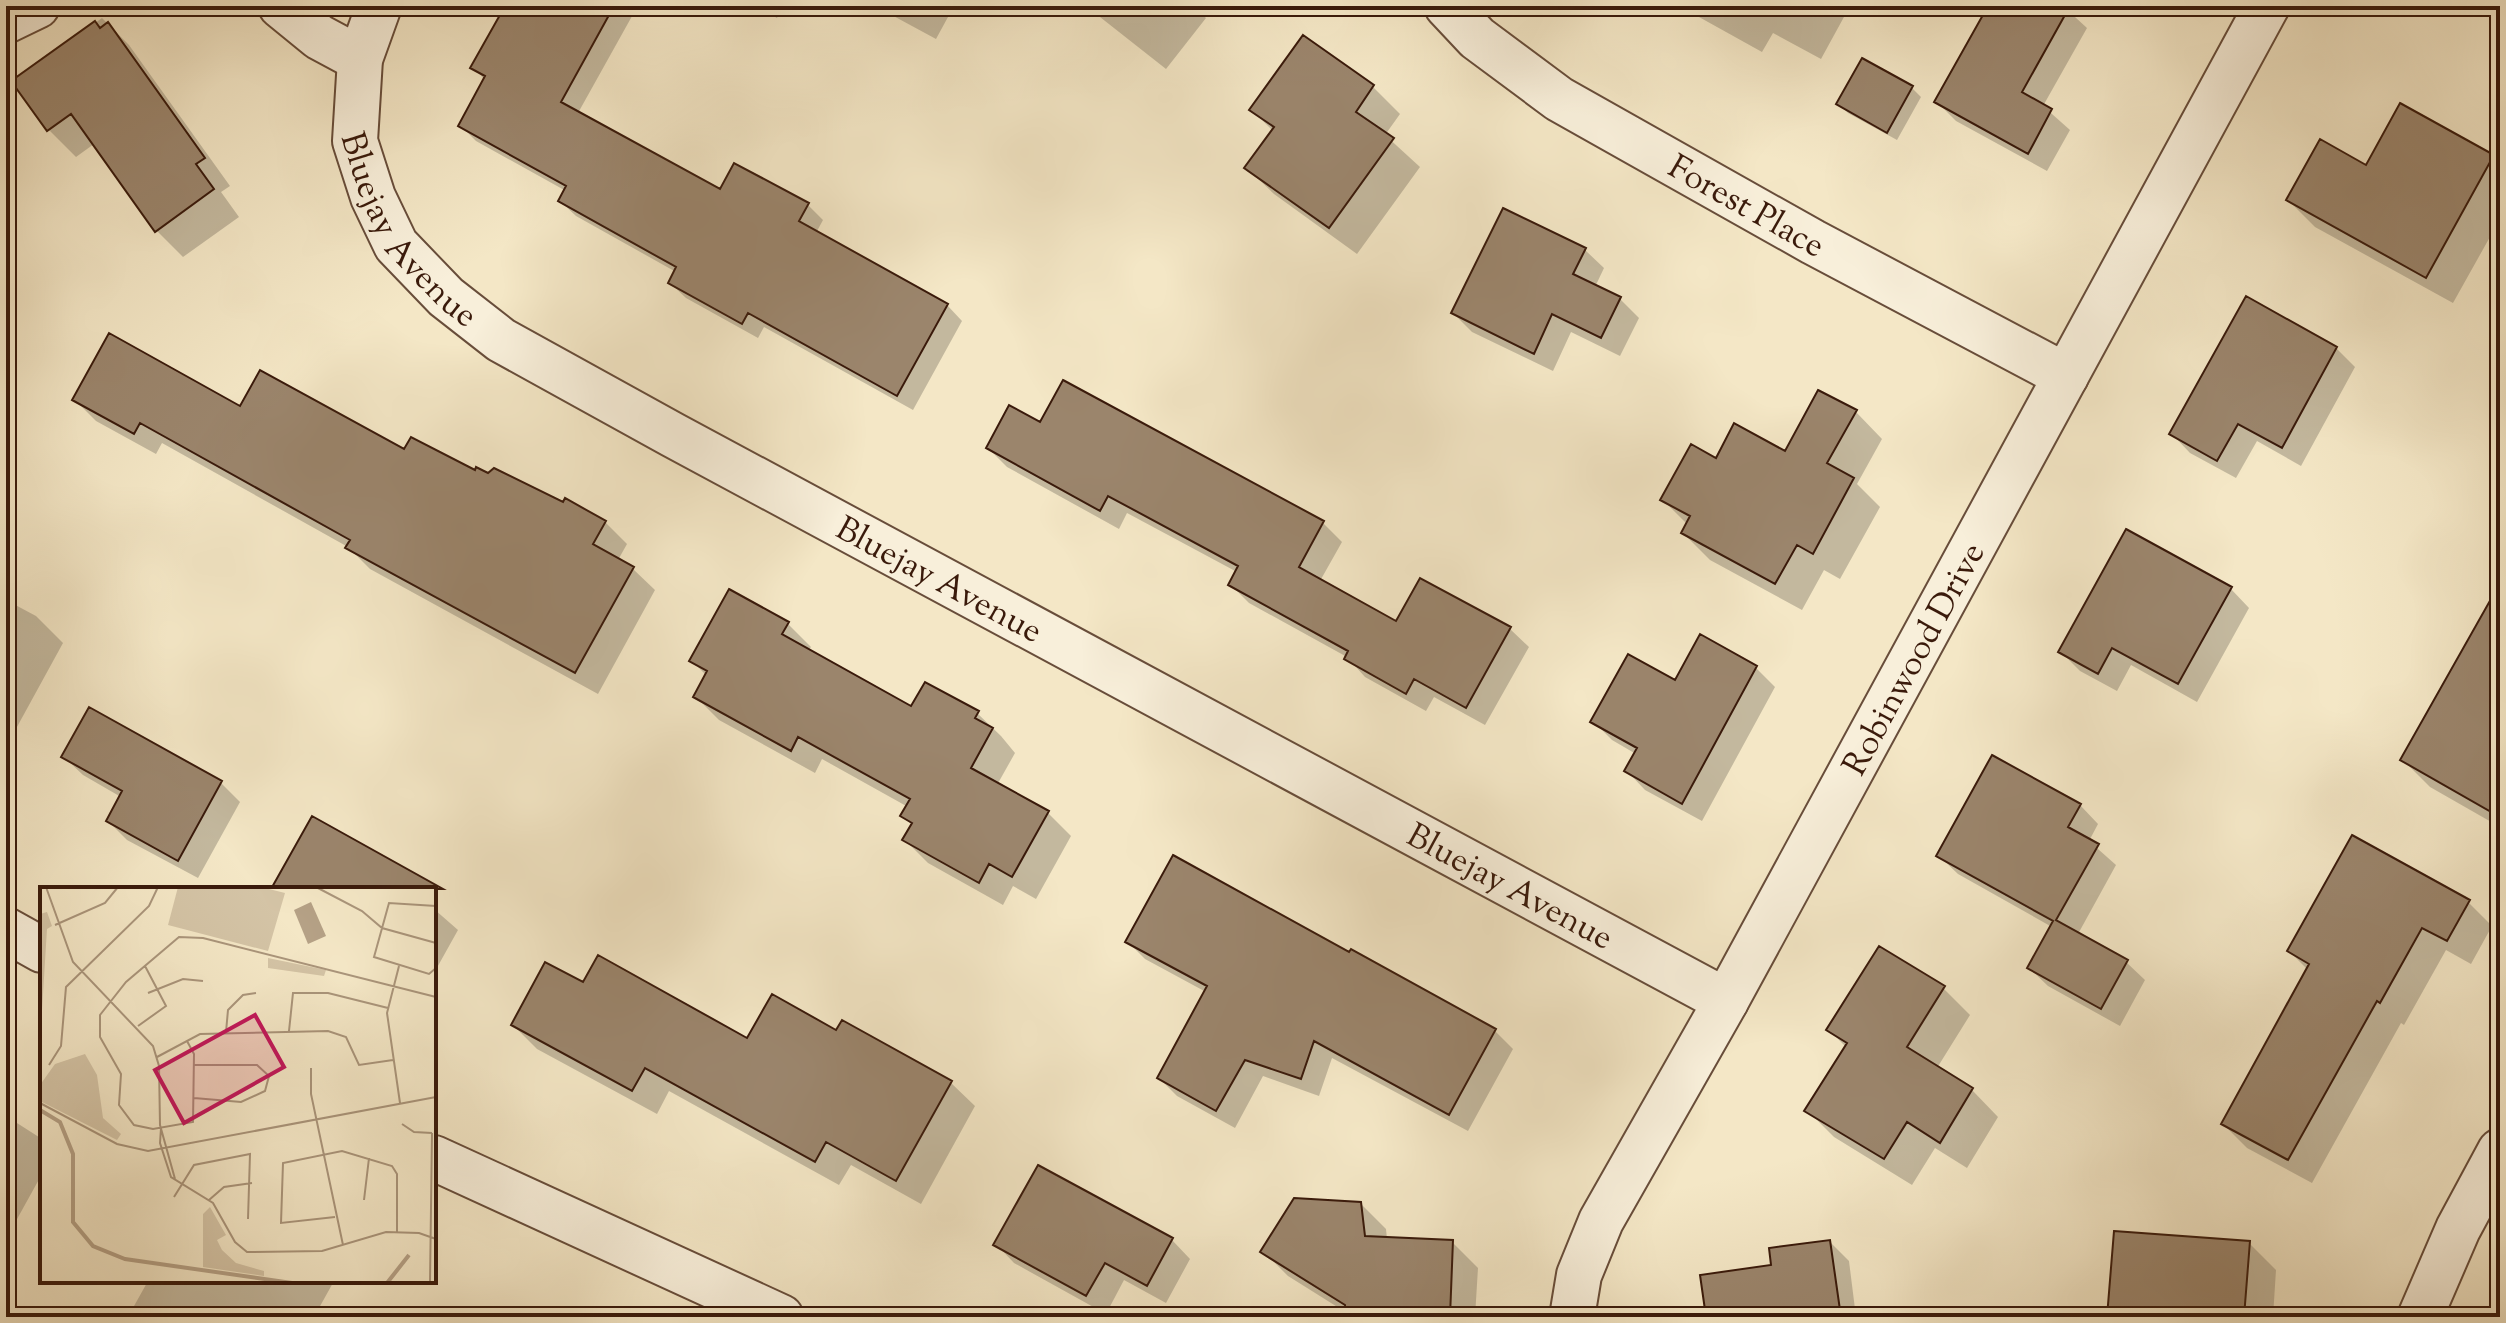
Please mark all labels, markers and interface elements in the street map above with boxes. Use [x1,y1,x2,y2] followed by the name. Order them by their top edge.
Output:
[326,126,487,341] street label: Bluejay Avenue
[1658,144,1832,272] street label: Forest Place
[826,506,1050,657] street label: Bluejay Avenue
[1832,534,1999,785] street label: Robinwood Drive
[1397,813,1621,964] street label: Bluejay Avenue
[40,887,436,1283] inset map

